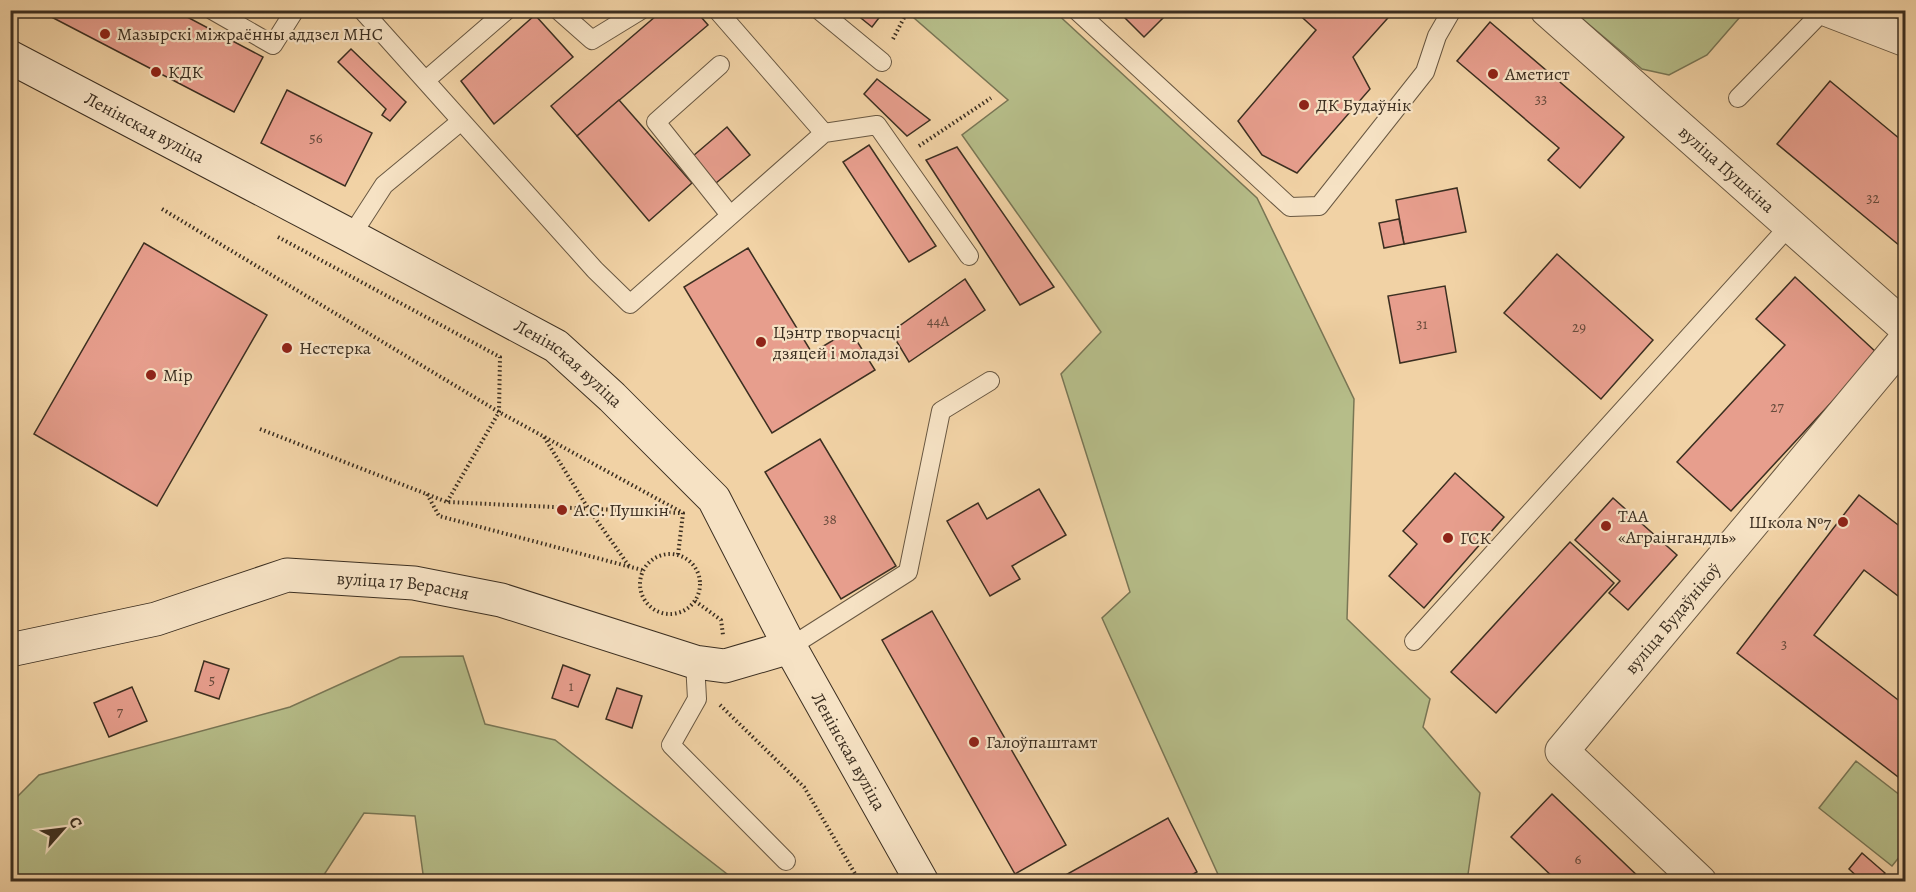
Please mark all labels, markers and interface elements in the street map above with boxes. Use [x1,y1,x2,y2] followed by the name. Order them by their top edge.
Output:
[117,22,383,46] place label: Мазырскі міжраённы аддзел МНС
[98,27,112,41] marker: Мазырскі міжраённы аддзел МНС
[168,60,204,84] place label: КДК
[1504,62,1570,86] place label: Аметист
[149,65,163,79] marker: КДК
[1486,67,1500,81] marker: Аметист
[81,86,209,169] street label: Ленінская вуліца
[1535,89,1547,109] house number: 33
[1316,93,1411,117] place label: ДК Будаўнік
[1297,98,1311,112] marker: ДК Будаўнік
[1673,120,1780,219] street label: вуліца Пушкіна
[309,128,323,148] house number: 56
[1866,188,1880,208] house number: 32
[927,311,949,331] house number: 44А
[510,314,628,413] street label: Ленінская вуліца
[1416,314,1428,334] house number: 31
[1572,317,1586,337] house number: 29
[772,320,900,365] place label: Цэнтр творчасці дзяцей і моладзі
[754,335,768,349] marker: Цэнтр творчасці дзяцей і моладзі
[299,336,372,360] place label: Нестерка
[280,341,294,355] marker: Нестерка
[163,363,193,387] place label: Мір
[144,368,158,382] marker: Мір
[1770,397,1784,417] house number: 27
[573,498,669,522] place label: А.С. Пушкін
[555,503,569,517] marker: А.С. Пушкін
[1618,504,1737,549] place label: ТАА «Аграінгандль»
[823,509,837,529] house number: 38
[1748,510,1831,534] place label: Школа №7
[1836,515,1850,529] marker: Школа №7
[1599,519,1613,533] marker: ТАА «Аграінгандль»
[1460,526,1492,550] place label: ГСК
[1441,531,1455,545] marker: ГСК
[1619,557,1727,679] street label: вуліца Будаўнікоў
[336,566,471,606] street label: вуліца 17 Верасня
[1781,634,1787,654] house number: 3
[209,670,215,690] house number: 5
[568,676,574,696] house number: 1
[806,688,892,816] street label: Ленінская вуліца
[117,702,124,722] house number: 7
[986,730,1098,754] place label: Галоўпаштамт
[967,735,981,749] marker: Галоўпаштамт
[33,799,93,859] north arrow
[63,813,87,832] text: С
[1575,849,1582,869] house number: 6

